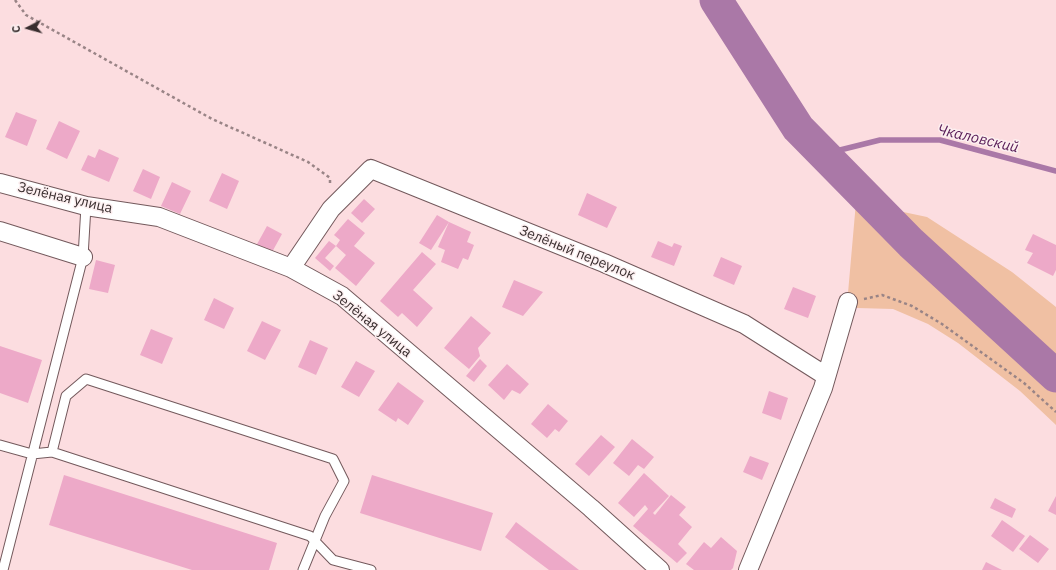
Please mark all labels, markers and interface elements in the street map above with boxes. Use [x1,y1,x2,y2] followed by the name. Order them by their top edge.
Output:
[8,8,48,48] north arrow
[9,25,23,34] text: С
[936,121,1020,157] water label: Чкаловский
[16,179,114,217] street label: Зелёная улица
[517,222,637,284] street label: Зелёный переулок
[329,287,415,361] street label: Зелёная улица

